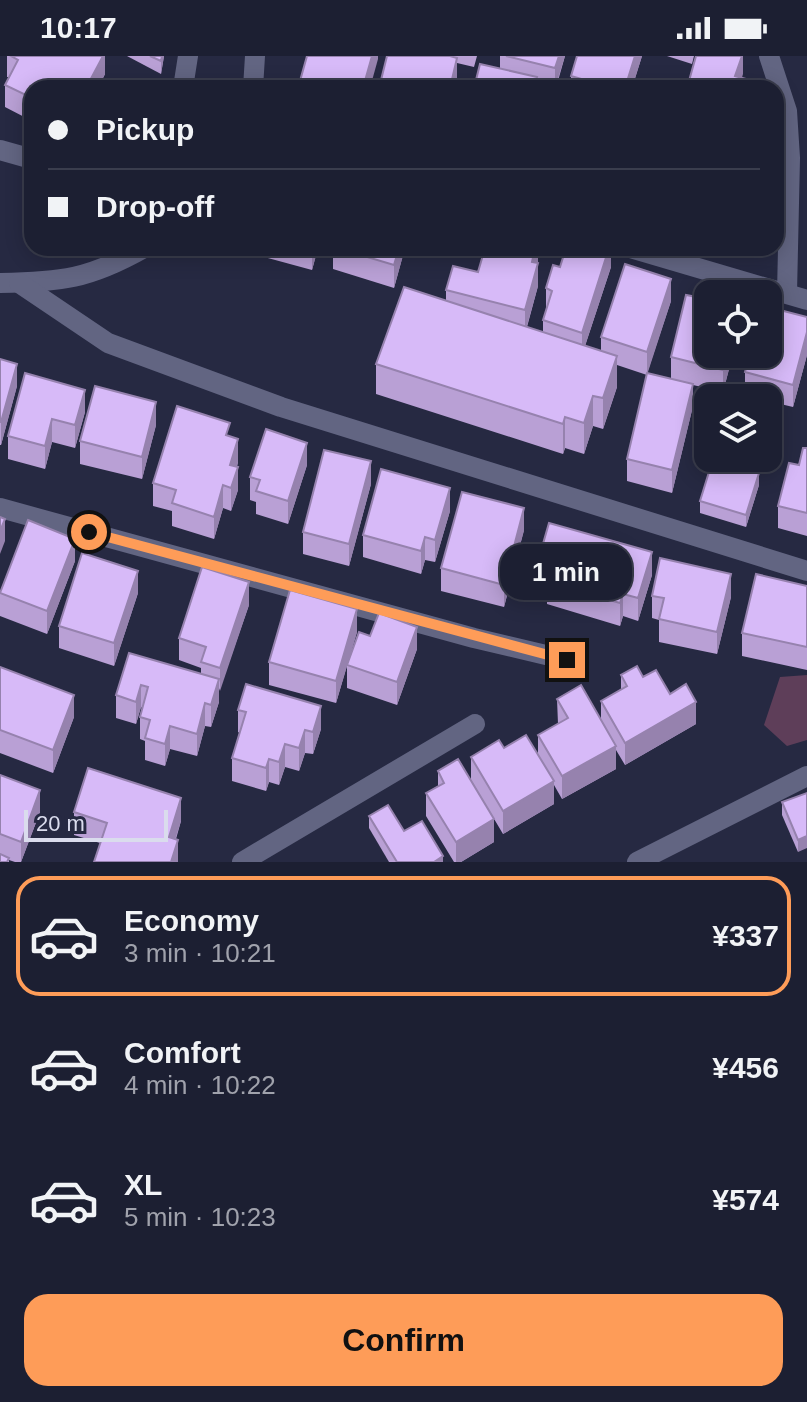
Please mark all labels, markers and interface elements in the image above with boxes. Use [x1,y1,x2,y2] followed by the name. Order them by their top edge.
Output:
[40,11,117,44] text: 10:17
[96,113,194,146] text: Pickup
[96,190,214,223] text: Drop-off
[694,280,782,472] map controls
[694,280,782,368] button: locate
[694,384,782,472] button: layers
[71,514,107,550] route start
[501,544,633,600] callout: 1 min
[532,557,600,587] text: 1 min
[549,642,585,678] route end
[24,806,168,842] scale bar
[36,811,85,836] text: 20 m
[28,900,100,972] icon: car
[124,904,259,937] text: Economy
[712,919,779,952] text: ¥337
[124,938,276,968] text: 3 min · 10:21
[28,1032,100,1104] icon: car
[124,1036,241,1069] text: Comfort
[712,1051,779,1084] text: ¥456
[124,1070,276,1100] text: 4 min · 10:22
[28,1164,100,1236] icon: car
[124,1168,162,1201] text: XL
[712,1183,779,1216] text: ¥574
[124,1202,276,1232] text: 5 min · 10:23
[24,1294,783,1386] button: Confirm

